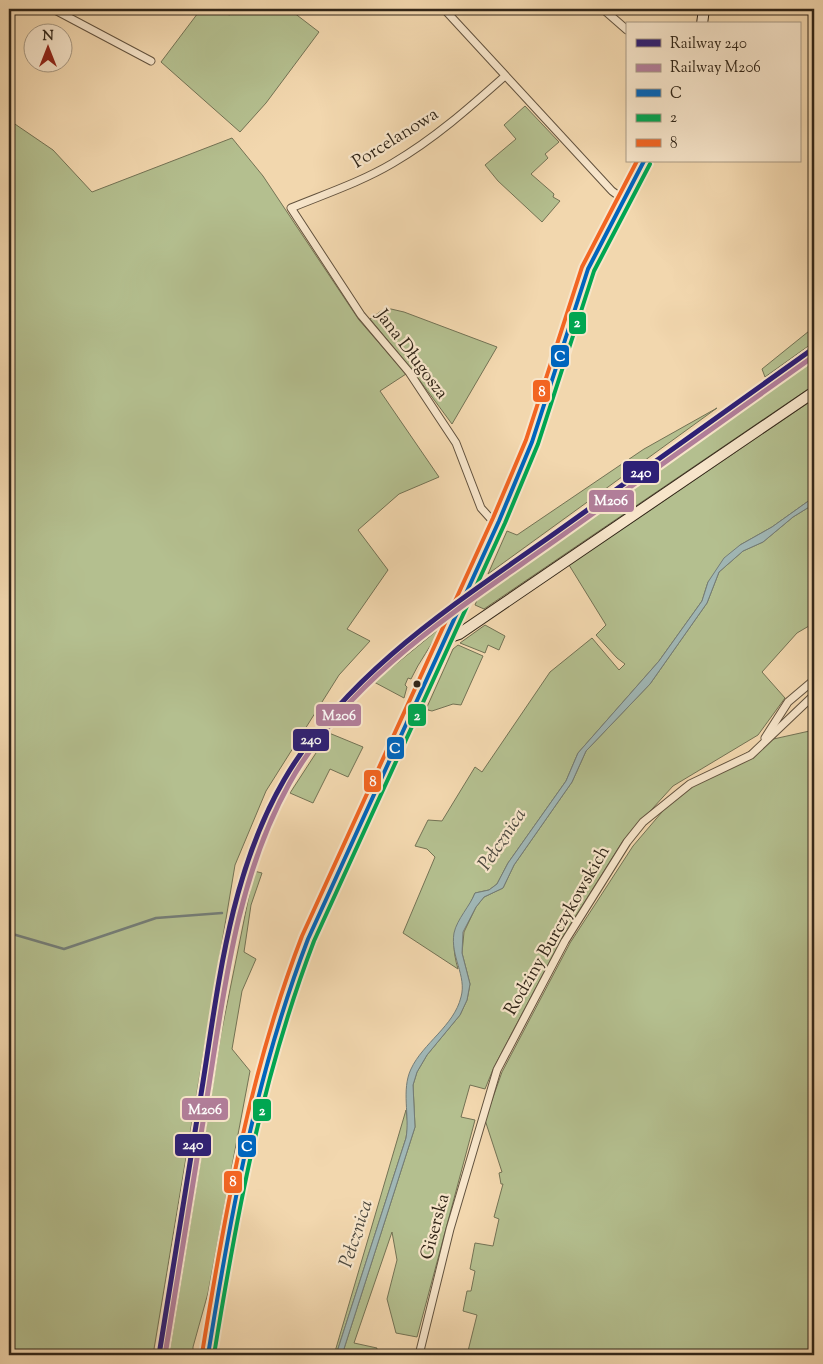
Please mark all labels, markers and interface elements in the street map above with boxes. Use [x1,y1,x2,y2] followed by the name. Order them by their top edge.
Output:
[22,22,72,72] north arrow
[626,22,800,162] legend
[42,27,54,47] text: N
[670,34,747,55] text: Railway 240
[670,58,761,79] text: Railway M206
[670,84,682,105] text: C
[348,102,444,176] street label: Porcelanowa
[670,108,677,129] text: 2
[670,134,678,155] text: 8
[368,304,453,405] street label: Jana Długosza
[568,311,587,335] line badge: 2
[574,314,581,334] text: 2
[550,344,570,368] line badge: C
[554,348,566,368] text: C
[532,379,551,403] line badge: 8
[539,383,546,403] text: 8
[622,460,660,484] line badge: 240
[631,464,652,484] text: 240
[588,489,635,513] line badge: M206
[594,492,628,512] text: M206
[412,679,422,689] unlabelled marker
[315,703,362,727] line badge: M206
[407,703,427,727] line badge: 2
[322,707,356,727] text: M206
[414,707,421,727] text: 2
[292,728,330,752] line badge: 240
[301,731,322,751] text: 240
[386,736,405,760] line badge: C
[389,740,401,760] text: C
[363,769,382,793] line badge: 8
[370,773,377,793] text: 8
[472,804,534,876] water label: Pełcznica
[499,841,618,1021] street label: Rodziny Burczykowskich
[181,1097,229,1121] line badge: M206
[252,1098,272,1122] line badge: 2
[188,1101,222,1121] text: M206
[259,1102,266,1122] text: 2
[174,1133,212,1157] line badge: 240
[237,1134,257,1158] line badge: C
[183,1136,204,1156] text: 240
[241,1138,253,1158] text: C
[223,1170,243,1194] line badge: 8
[230,1173,237,1193] text: 8
[415,1191,457,1263] street label: Giserska
[333,1197,381,1271] water label: Pełcznica

